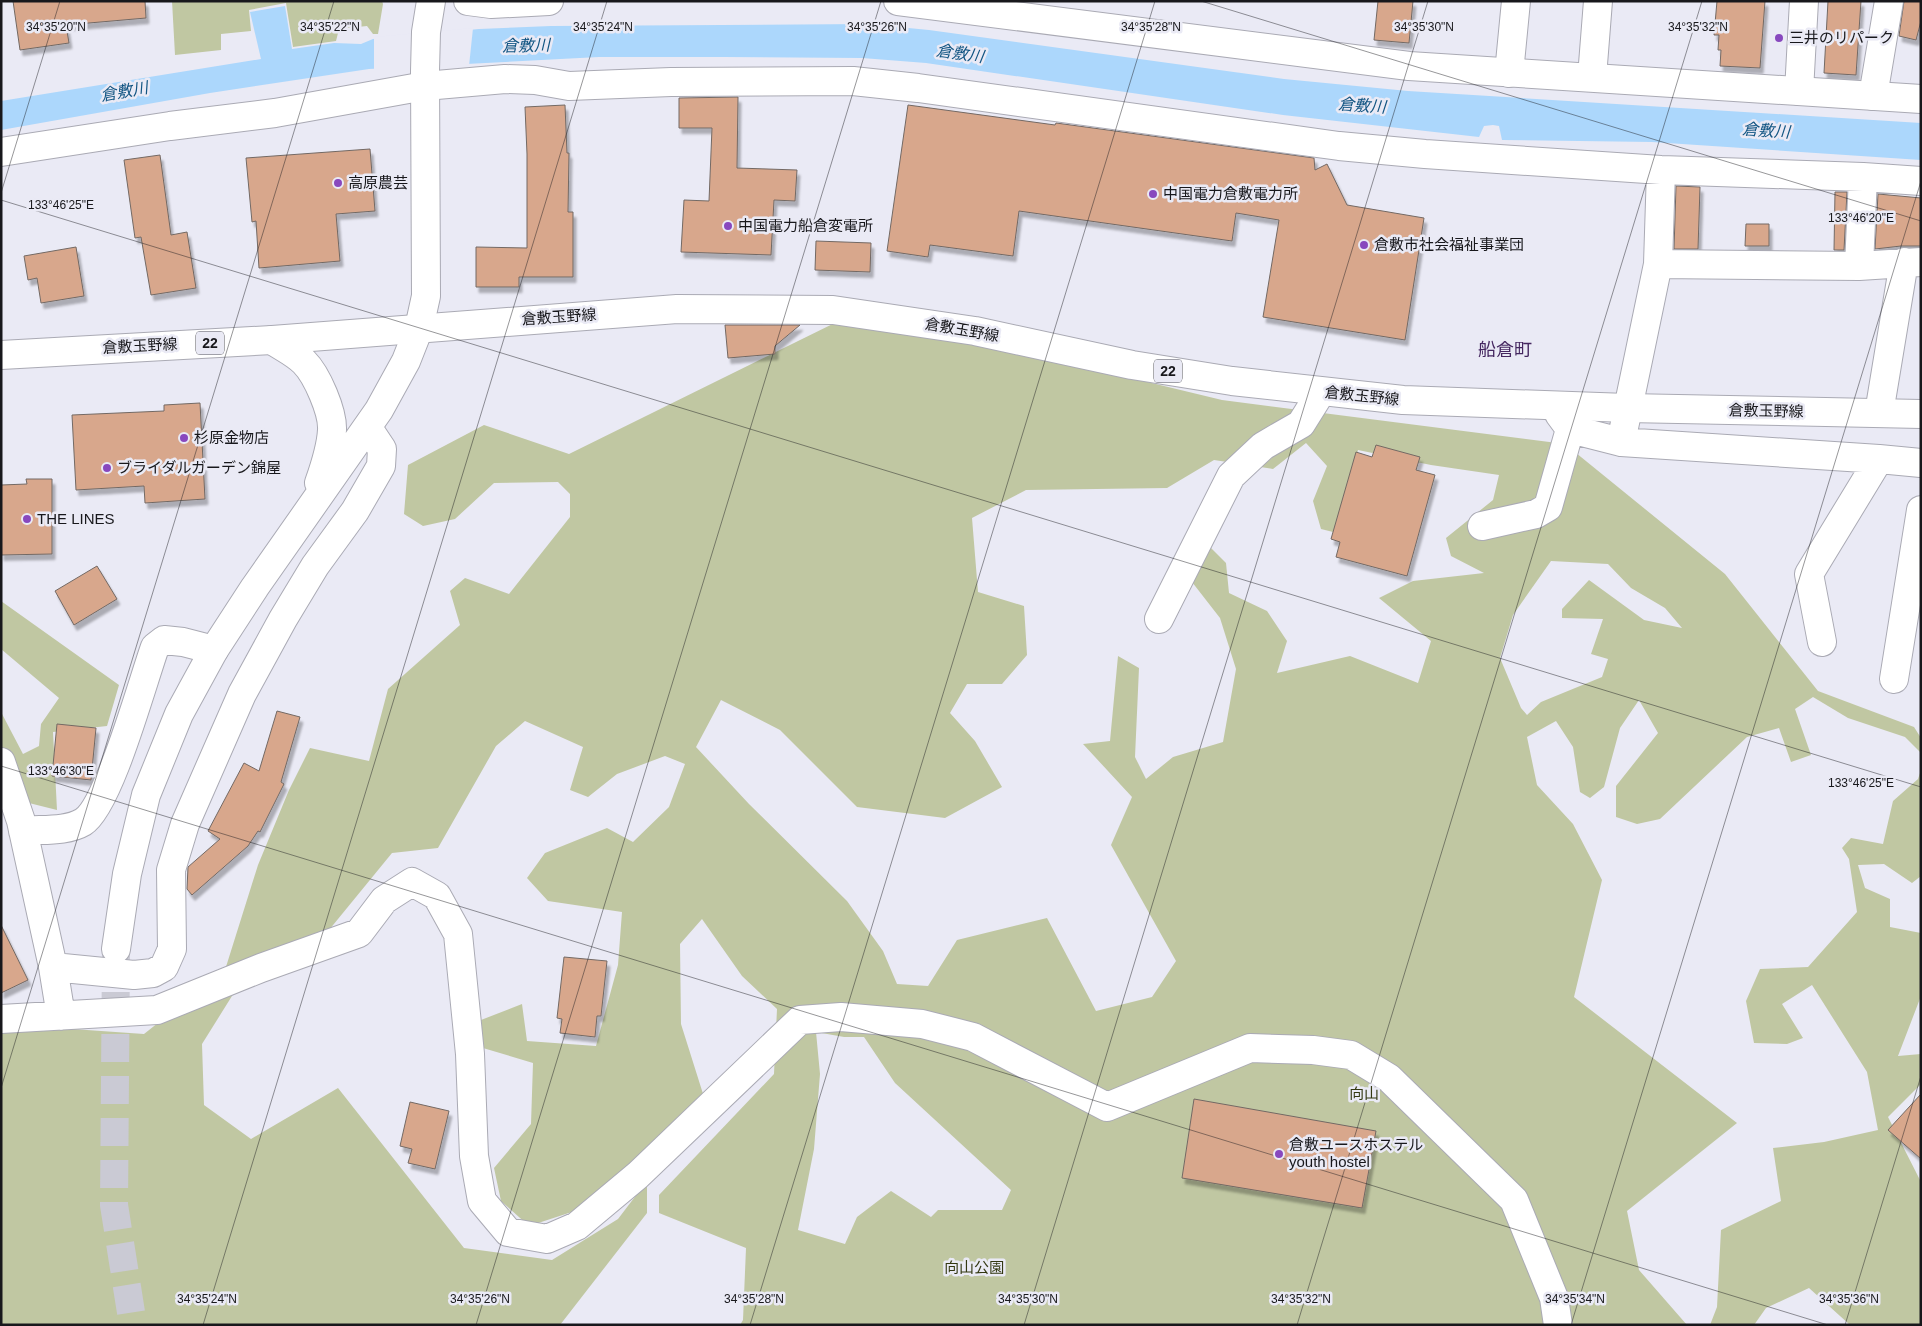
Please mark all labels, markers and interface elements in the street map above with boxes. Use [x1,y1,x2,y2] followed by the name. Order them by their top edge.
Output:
[26,20,86,34] text: 34°35'20"N
[300,20,360,34] text: 34°35'22"N
[573,20,633,34] text: 34°35'24"N
[847,20,907,34] text: 34°35'26"N
[1121,20,1181,34] text: 34°35'28"N
[1394,20,1454,34] text: 34°35'30"N
[1668,20,1728,34] text: 34°35'32"N
[1789,29,1894,46] place label: 三井のリパーク
[1773,32,1785,44] marker: 三井のリパーク
[502,37,552,54] water label: 倉敷川
[935,42,987,66] water label: 倉敷川
[99,79,151,104] water label: 倉敷川
[1337,95,1388,116] water label: 倉敷川
[1741,120,1792,141] water label: 倉敷川
[348,174,408,191] place label: 高原農芸
[332,177,344,189] marker: 高原農芸
[1163,185,1298,202] place label: 中国電力倉敷電力所
[1147,188,1159,200] marker: 中国電力倉敷電力所
[28,198,94,212] text: 133°46'25"E
[1828,211,1894,225] text: 133°46'20"E
[738,217,873,234] place label: 中国電力船倉変電所
[722,220,734,232] marker: 中国電力船倉変電所
[1374,236,1524,253] place label: 倉敷市社会福祉事業団
[1358,239,1370,251] marker: 倉敷市社会福祉事業団
[521,305,597,328] street label: 倉敷玉野線
[924,315,1001,344] street label: 倉敷玉野線
[196,332,224,354] road number: 22
[102,335,178,356] street label: 倉敷玉野線
[1478,340,1532,360] district label: 船倉町
[1154,360,1182,382] road number: 22
[1324,383,1400,408] street label: 倉敷玉野線
[1728,401,1804,420] street label: 倉敷玉野線
[194,429,269,446] place label: 杉原金物店
[178,432,190,444] marker: 杉原金物店
[117,459,281,476] place label: ブライダルガーデン錦屋
[101,462,113,474] marker: ブライダルガーデン錦屋
[37,510,115,527] place label: THE LINES
[21,513,33,525] marker: THE LINES
[28,764,94,778] text: 133°46'30"E
[1828,776,1894,790] text: 133°46'25"E
[1349,1085,1379,1102] park label: 向山
[1289,1136,1423,1170] place label: 倉敷ユースホステル youth hostel
[1273,1148,1285,1160] marker: 倉敷ユースホステル youth hostel
[944,1259,1004,1276] park label: 向山公園
[177,1292,237,1306] text: 34°35'24"N
[450,1292,510,1306] text: 34°35'26"N
[724,1292,784,1306] text: 34°35'28"N
[998,1292,1058,1306] text: 34°35'30"N
[1271,1292,1331,1306] text: 34°35'32"N
[1545,1292,1605,1306] text: 34°35'34"N
[1819,1292,1879,1306] text: 34°35'36"N

